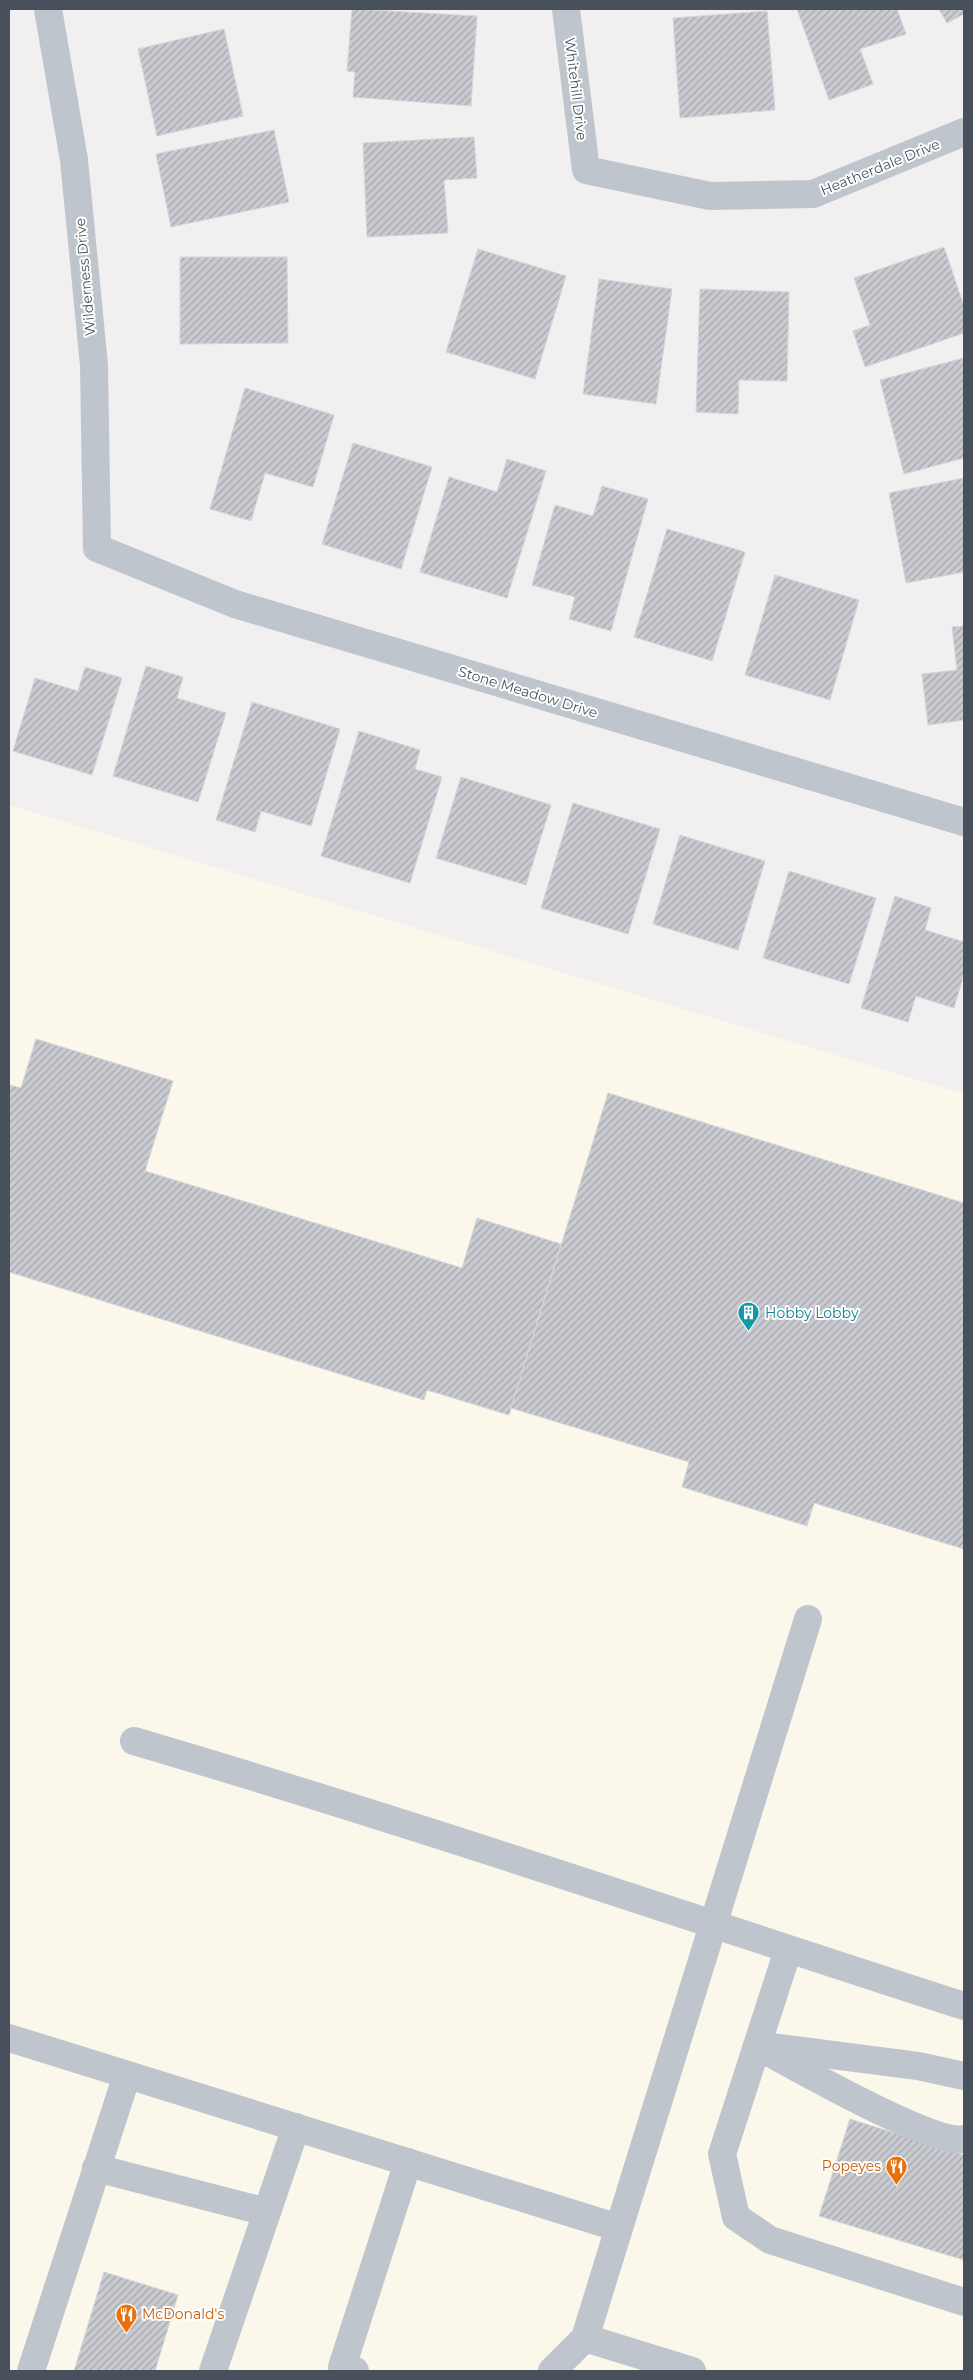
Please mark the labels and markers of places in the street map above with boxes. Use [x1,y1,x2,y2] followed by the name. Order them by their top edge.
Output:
[737,1301,761,1332] building icon: Hobby Lobby
[765,1304,859,1322] place label: Hobby Lobby
[885,2154,909,2185] restaurant icon: Popeyes
[822,2157,881,2175] place label: Popeyes
[114,2302,138,2333] restaurant icon: McDonald's
[142,2305,224,2323] place label: McDonald's

